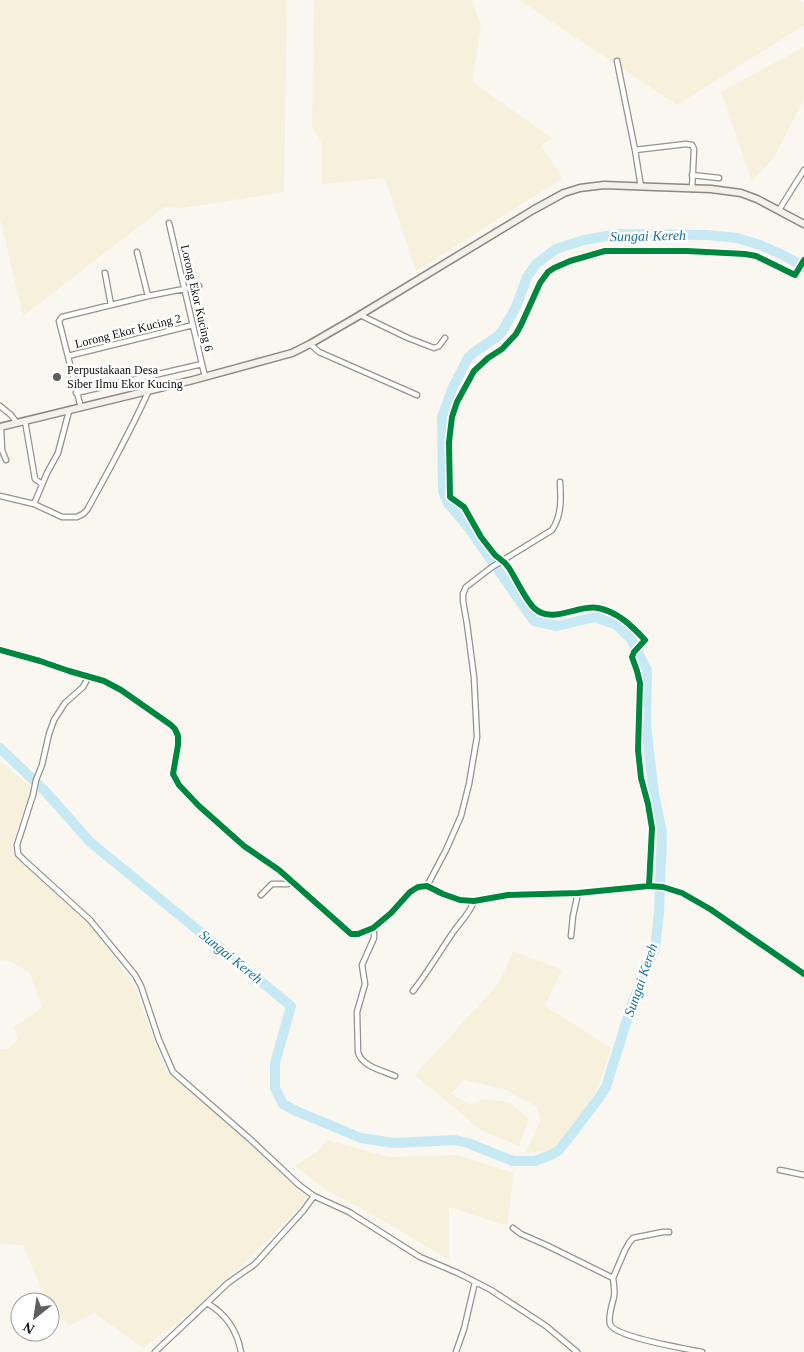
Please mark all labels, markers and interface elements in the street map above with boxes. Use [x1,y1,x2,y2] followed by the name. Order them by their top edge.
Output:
[610,228,686,244] water label: Sungai Kereh
[178,243,216,353] street label: Lorong Ekor Kucing 6
[73,311,183,351] street label: Lorong Ekor Kucing 2
[67,363,183,391] place label: Perpustakaan Desa Siber Ilmu Ekor Kucing
[51,371,63,383] marker: Perpustakaan Desa Siber Ilmu Ekor Kucing
[197,927,265,987] water label: Sungai Kereh
[622,942,660,1018] water label: Sungai Kereh
[10,1292,60,1342] north arrow
[21,1319,37,1337] text: N

